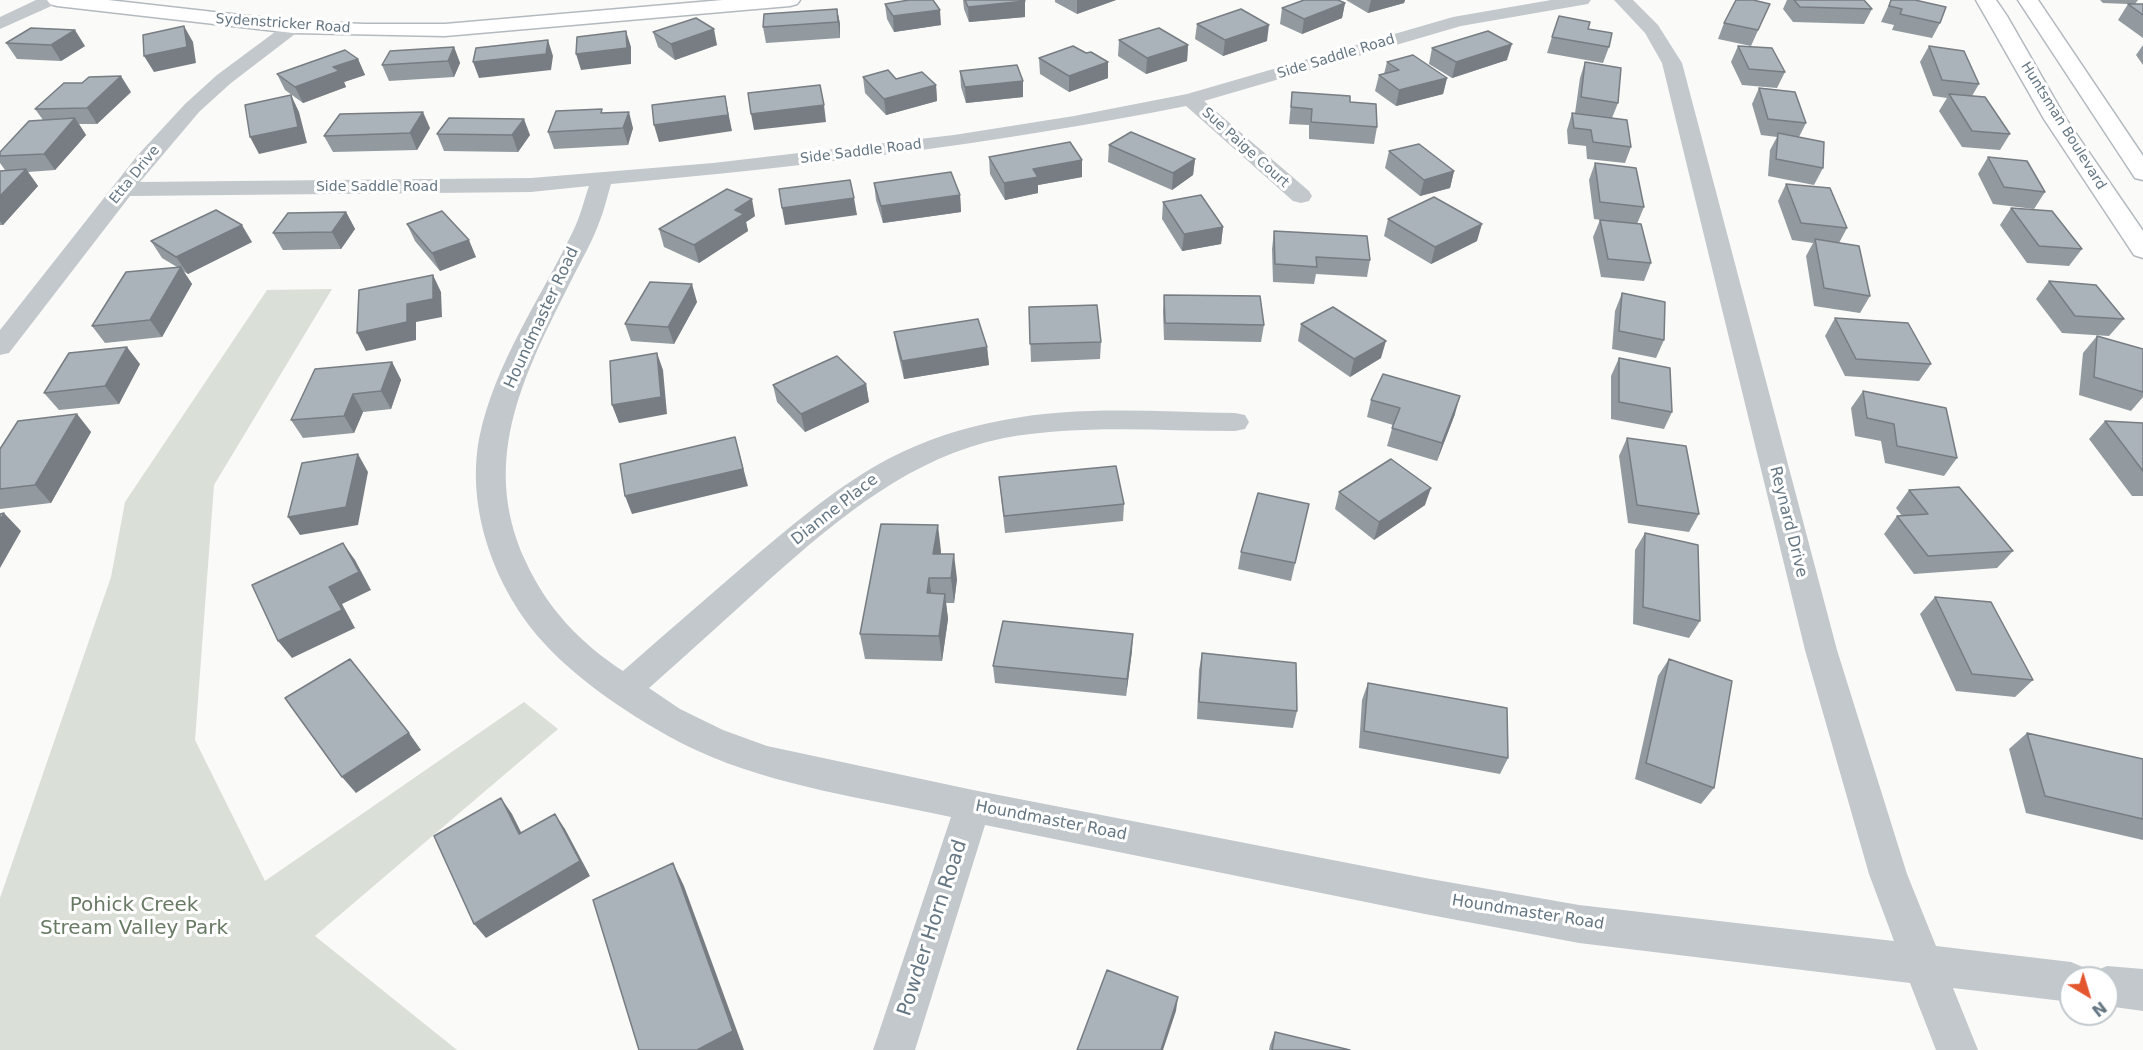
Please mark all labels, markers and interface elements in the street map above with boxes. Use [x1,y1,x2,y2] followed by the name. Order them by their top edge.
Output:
[215,11,351,37] street label: Sydenstricker Road
[1275,31,1397,83] street label: Side Saddle Road
[2017,59,2109,193] street label: Huntsman Boulevard
[1198,104,1292,192] street label: Sue Paige Court
[799,136,923,168] street label: Side Saddle Road
[106,142,164,208] street label: Etta Drive
[316,179,438,195] street label: Side Saddle Road
[501,244,583,392] street label: Houndmaster Road
[1765,464,1811,580] street label: Reynard Drive
[788,470,882,550] street label: Dianne Place
[974,797,1128,845] street label: Houndmaster Road
[893,837,973,1019] street label: Powder Horn Road
[1450,891,1606,935] street label: Houndmaster Road
[40,894,228,941] park label: Pohick Creek Stream Valley Park
[2059,966,2119,1026] north arrow
[2088,997,2110,1021] text: N

